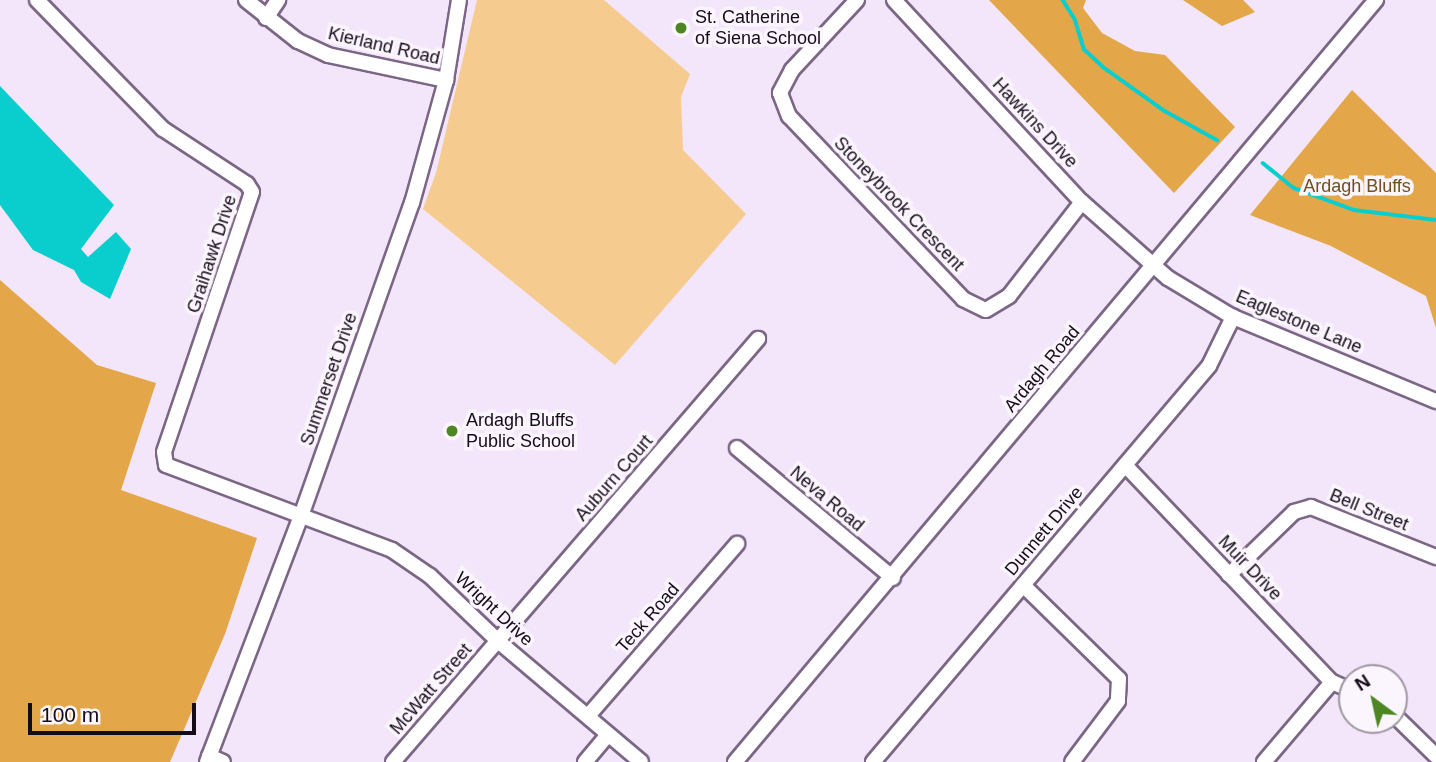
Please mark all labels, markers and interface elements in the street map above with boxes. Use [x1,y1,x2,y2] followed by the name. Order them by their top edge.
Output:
[695,7,821,50] place label: St. Catherine of Siena School
[673,20,689,36] marker: St. Catherine of Siena School
[326,23,442,69] street label: Kierland Road
[988,74,1082,172] street label: Hawkins Drive
[829,132,969,276] street label: Stoneybrook Crescent
[1303,175,1411,197] park label: Ardagh Bluffs
[183,192,241,316] street label: Graihawk Drive
[1233,286,1365,358] street label: Eaglestone Lane
[296,310,362,448] street label: Summerset Drive
[1000,321,1084,417] street label: Ardagh Road
[466,410,575,452] place label: Ardagh Bluffs Public School
[444,423,460,439] marker: Ardagh Bluffs Public School
[571,431,657,525] street label: Auburn Court
[786,462,868,536] street label: Neva Road
[1000,482,1088,580] street label: Dunnett Drive
[1326,484,1412,536] street label: Bell Street
[1214,531,1286,605] street label: Muir Drive
[451,567,537,651] street label: Wright Drive
[612,579,684,657] street label: Teck Road
[386,639,476,739] street label: McWatt Street
[1338,664,1408,734] north arrow
[1351,670,1374,695] text: N
[32,688,200,732] scale bar
[41,703,99,726] text: 100 m

